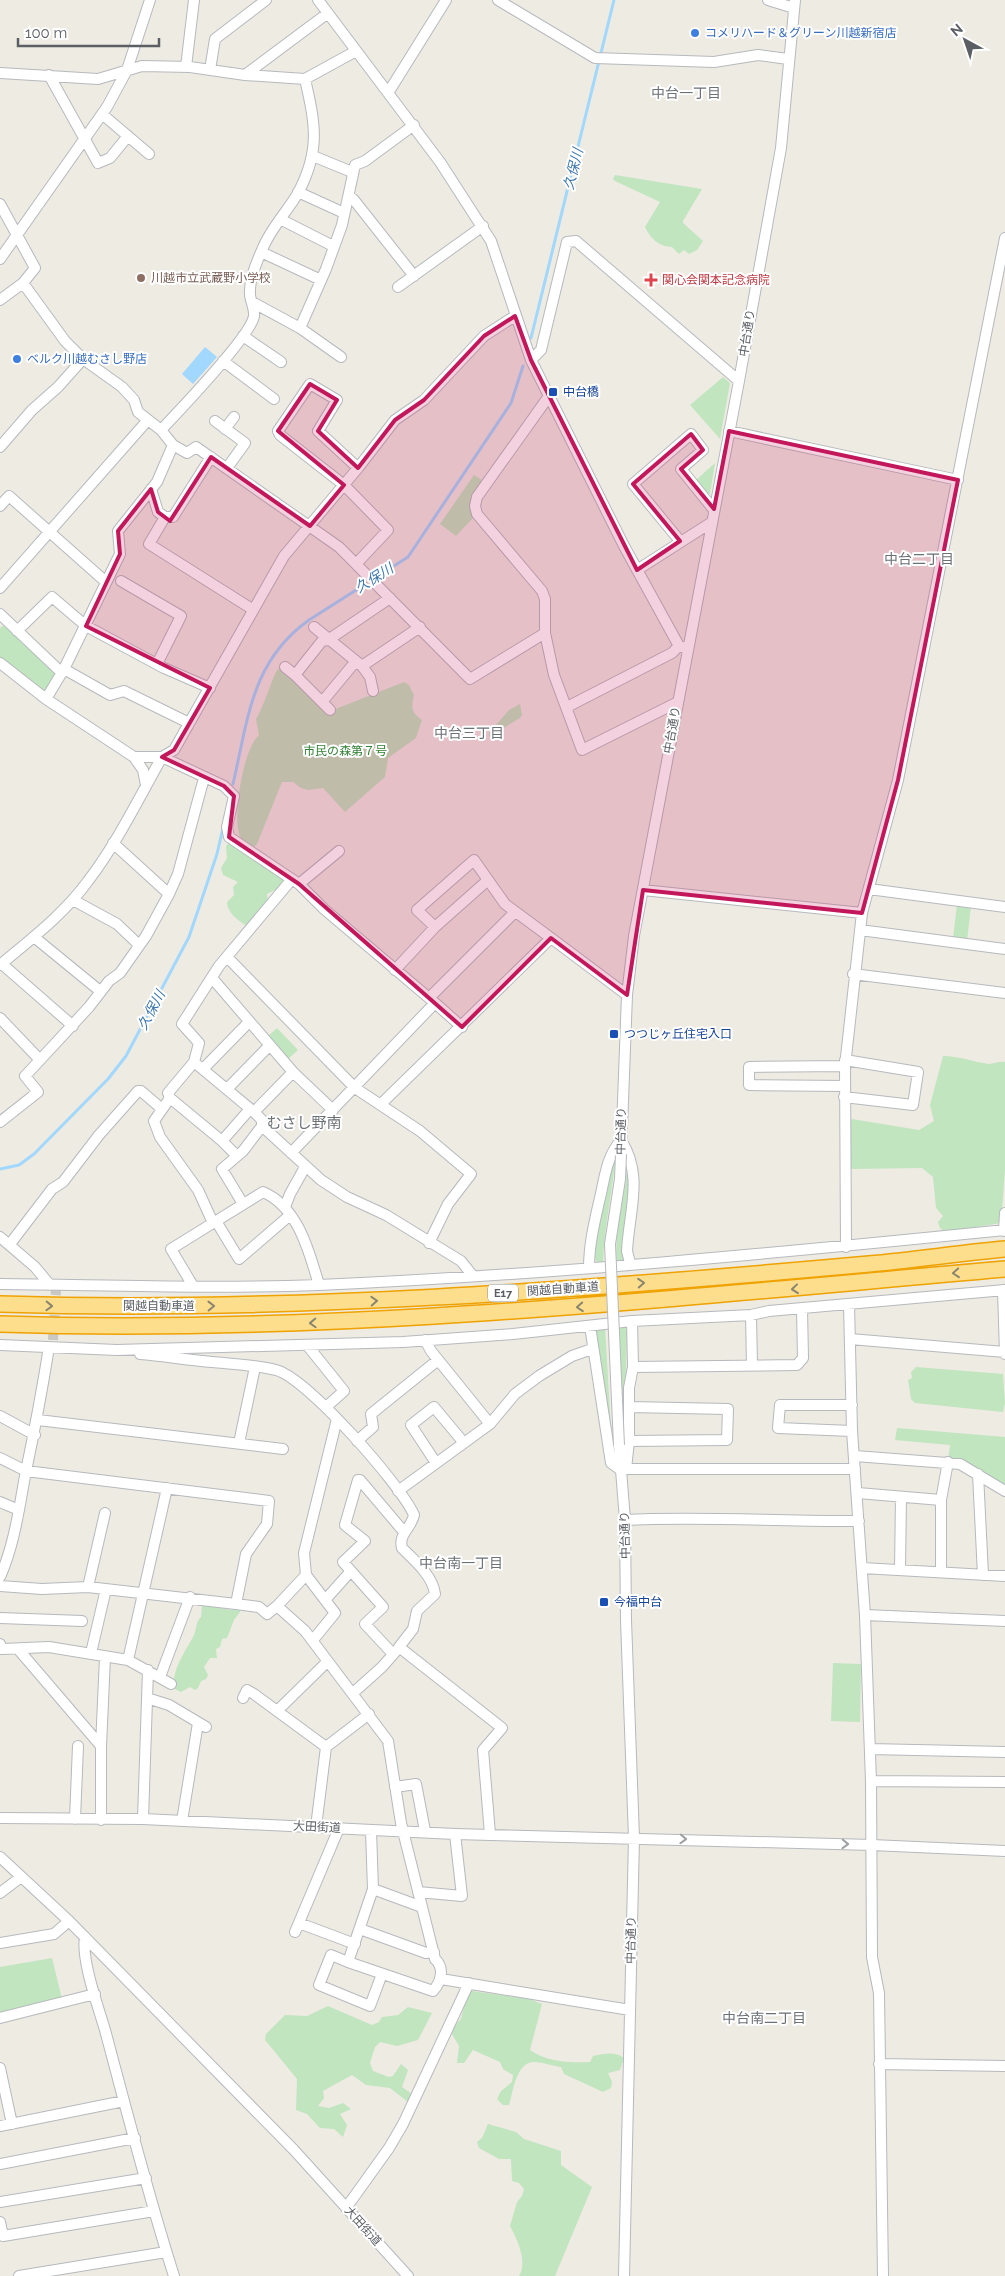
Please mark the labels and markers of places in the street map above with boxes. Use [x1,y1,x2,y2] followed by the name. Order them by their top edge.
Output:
[705,26,896,40] place label: コメリハード＆グリーン川越新宿店
[689,27,701,39] marker: コメリハード＆グリーン川越新宿店
[151,271,271,285] place label: 川越市立武蔵野小学校
[135,272,147,284] marker: 川越市立武蔵野小学校
[644,273,658,287] marker: 関心会関本記念病院
[662,273,770,287] place label: 関心会関本記念病院
[27,352,147,366] place label: ベルク川越むさし野店
[11,353,23,365] marker: ベルク川越むさし野店
[563,385,599,399] place label: 中台橋
[547,386,559,398] marker: 中台橋
[624,1027,732,1041] place label: つつじヶ丘住宅入口
[608,1028,620,1040] marker: つつじヶ丘住宅入口
[614,1595,662,1609] place label: 今福中台
[598,1596,610,1608] marker: 今福中台

